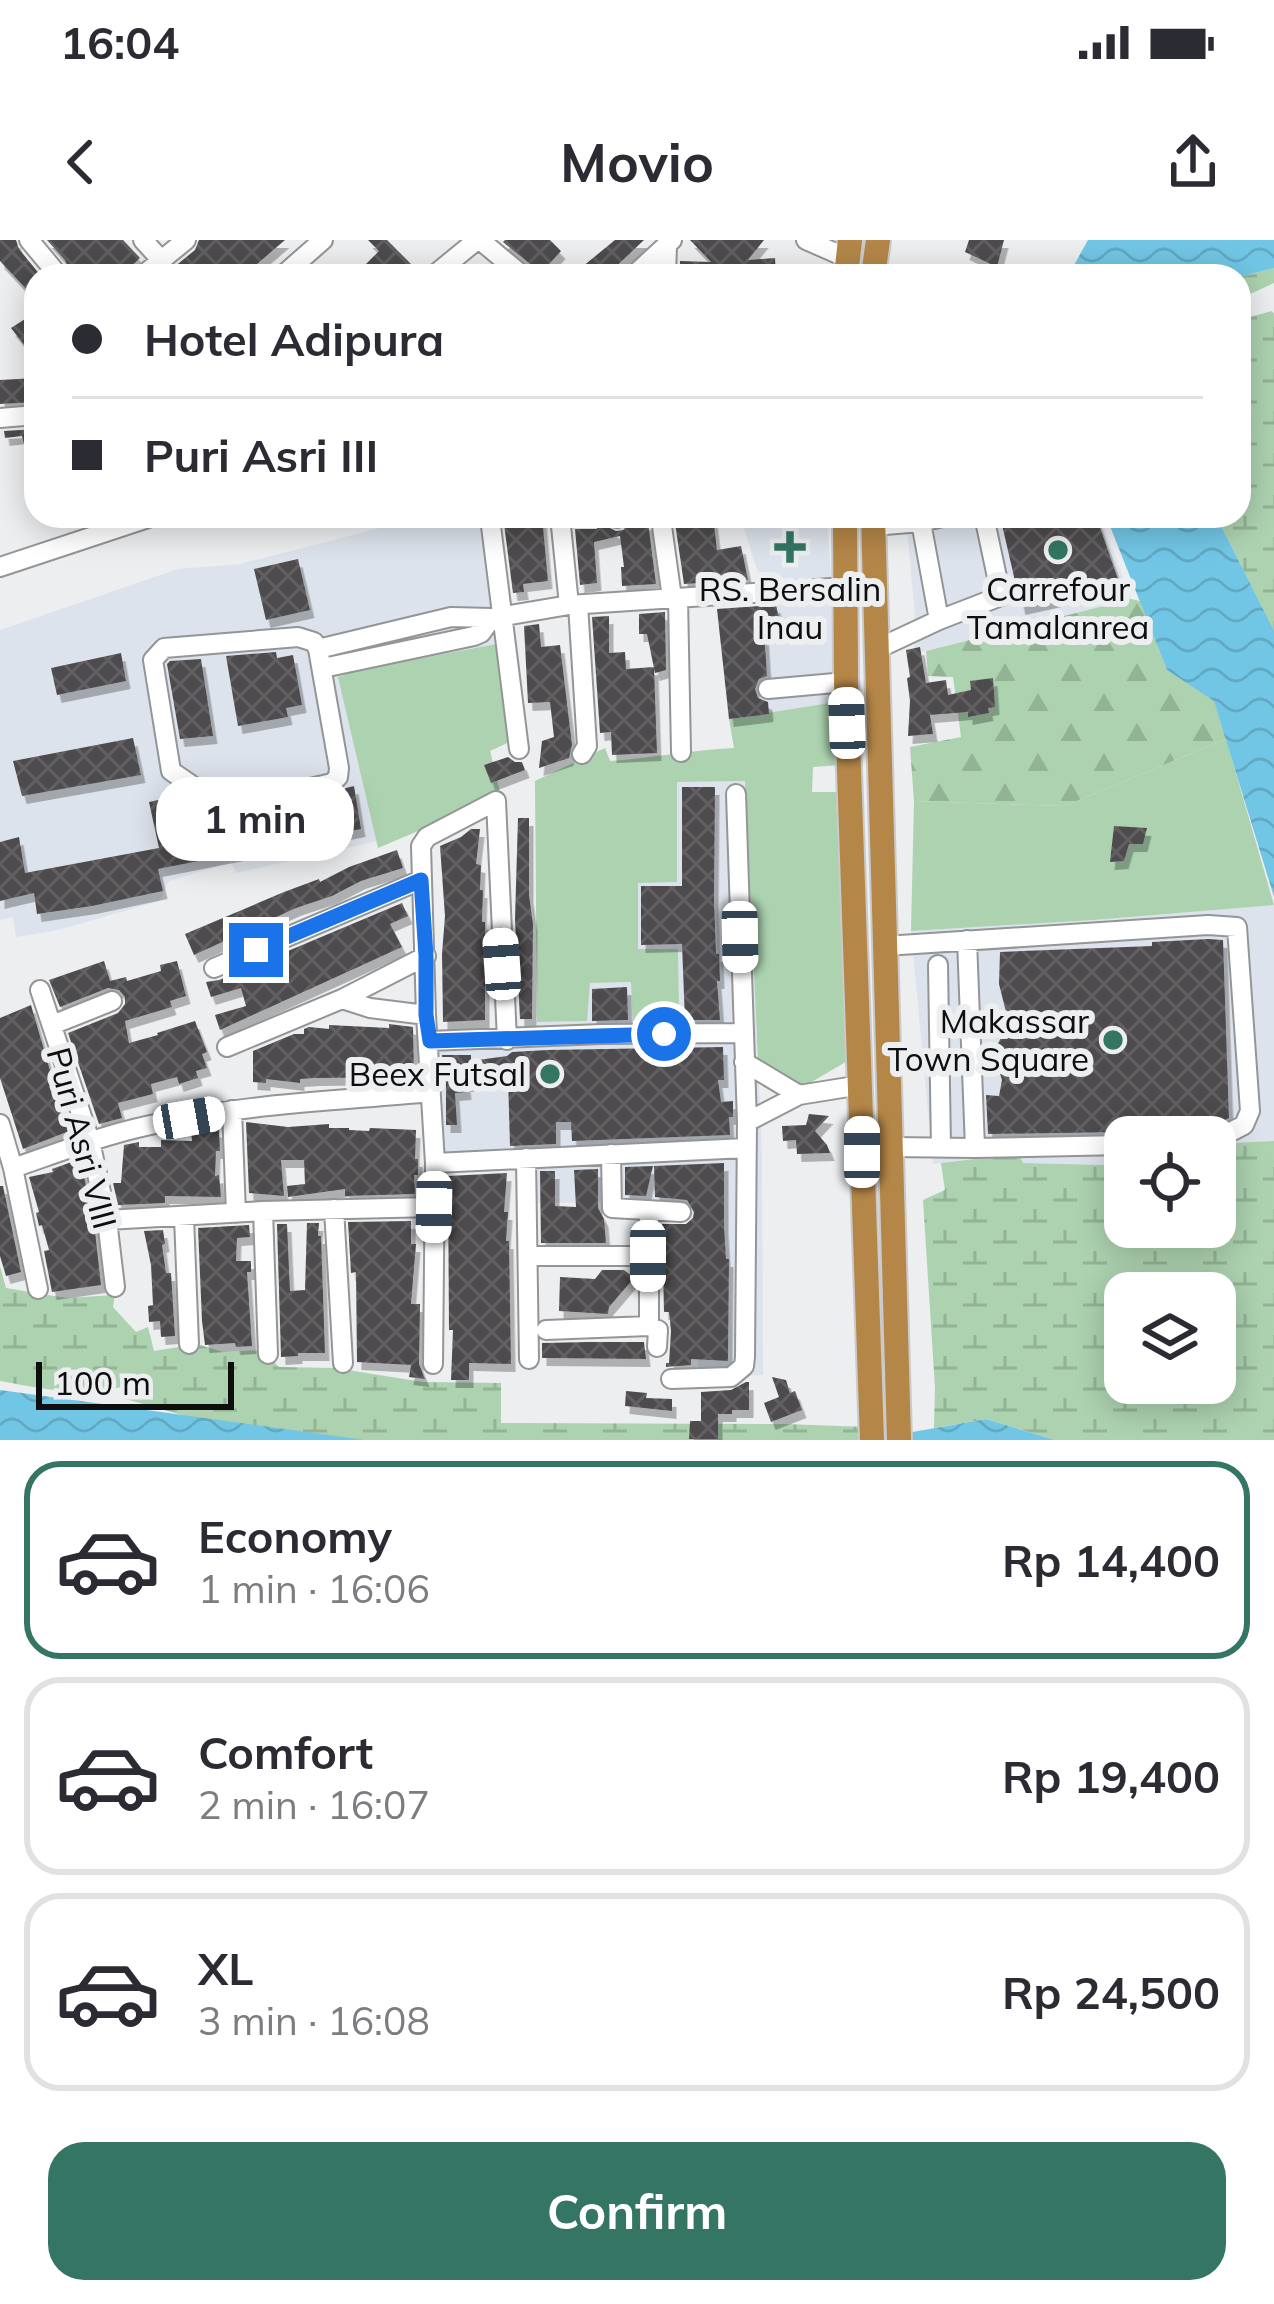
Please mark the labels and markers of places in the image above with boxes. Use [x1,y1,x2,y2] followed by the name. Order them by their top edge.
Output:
[774,531,806,563] marker: RS. Bersalin Inau
[1045,537,1071,563] marker: Carrefour Tamalanrea
[699,568,881,647] place label: RS. Bersalin Inau
[967,568,1149,647] place label: Carrefour Tamalanrea
[887,1000,1089,1079] place label: Makassar Town Square
[1100,1027,1126,1053] marker: Makassar Town Square
[349,1053,526,1094] place label: Beex Futsal
[537,1061,563,1087] marker: Beex Futsal

